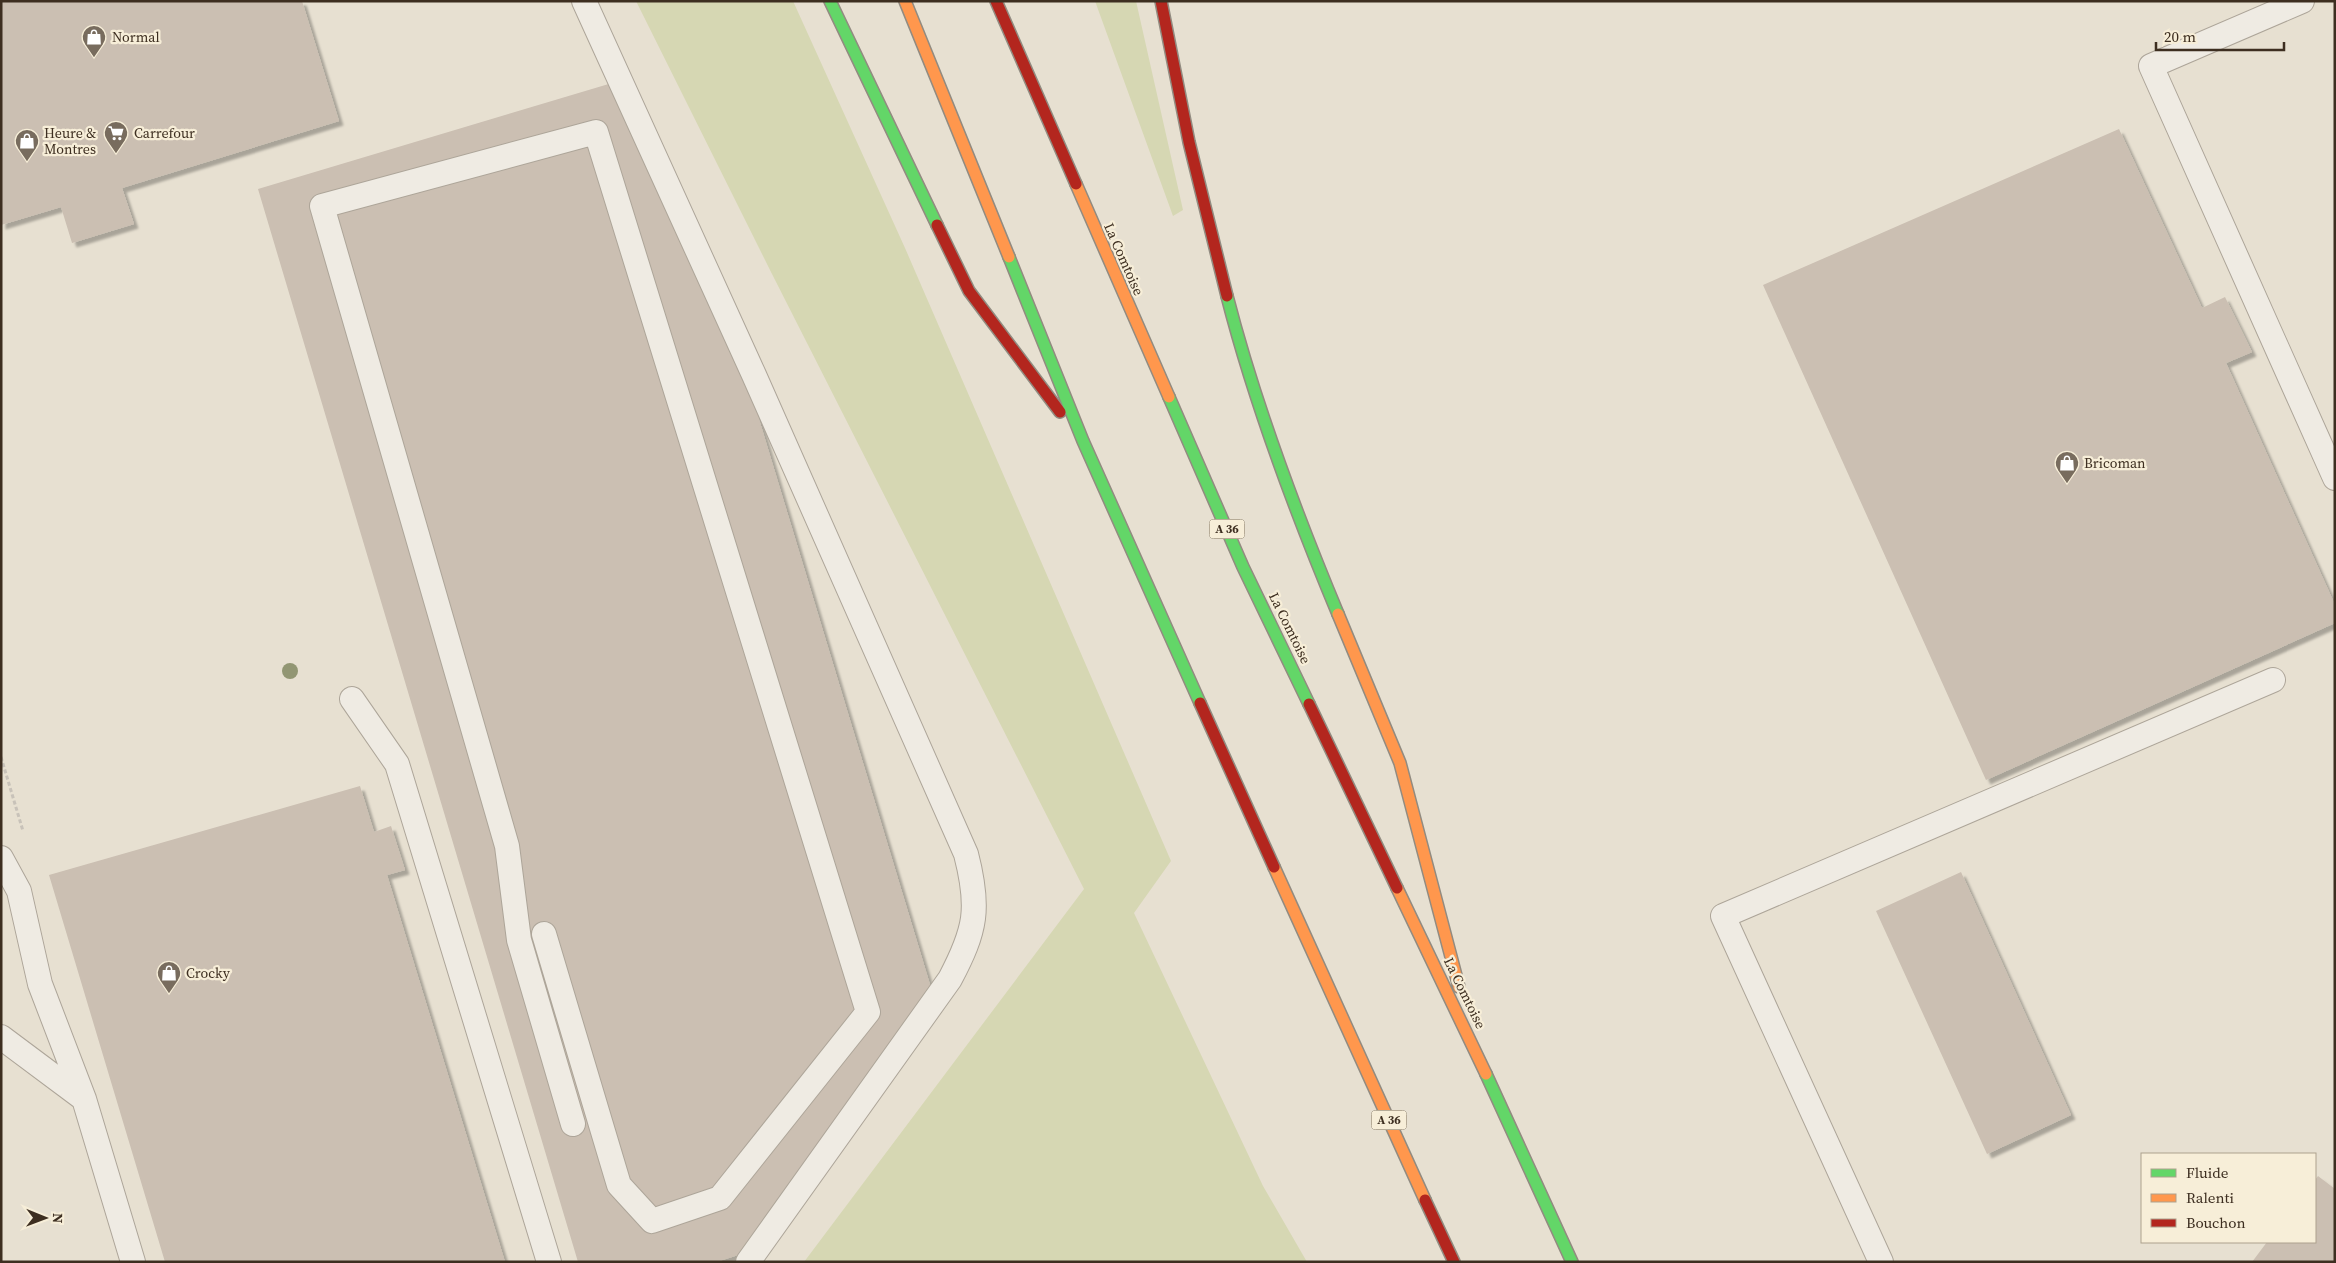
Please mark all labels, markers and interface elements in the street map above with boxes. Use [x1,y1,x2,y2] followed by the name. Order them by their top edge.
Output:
[2156,20,2284,52] scale bar
[81,24,107,58] shop icon: Normal
[2164,26,2196,47] text: 20 m
[112,27,160,47] place label: Normal
[103,120,129,154] supermarket icon: Carrefour
[44,123,96,159] place label: Heure & Montres
[134,123,195,143] place label: Carrefour
[14,128,40,162] shop icon: Heure & Montres
[1099,220,1149,298] street label: La Comtoise
[2054,450,2080,484] shop icon: Bricoman
[2084,453,2146,473] place label: Bricoman
[1210,520,1244,538] road number: A 36
[1264,589,1316,667] street label: La Comtoise
[1439,954,1491,1032] street label: La Comtoise
[156,960,182,994] shop icon: Crocky
[186,963,231,983] place label: Crocky
[1372,1110,1406,1130] road number: A 36
[2141,1153,2316,1243] legend
[2186,1162,2229,1183] text: Fluide
[2186,1187,2234,1208] text: Ralenti
[20,1193,70,1243] north arrow
[2186,1212,2246,1233] text: Bouchon
[48,1213,68,1224] text: N

